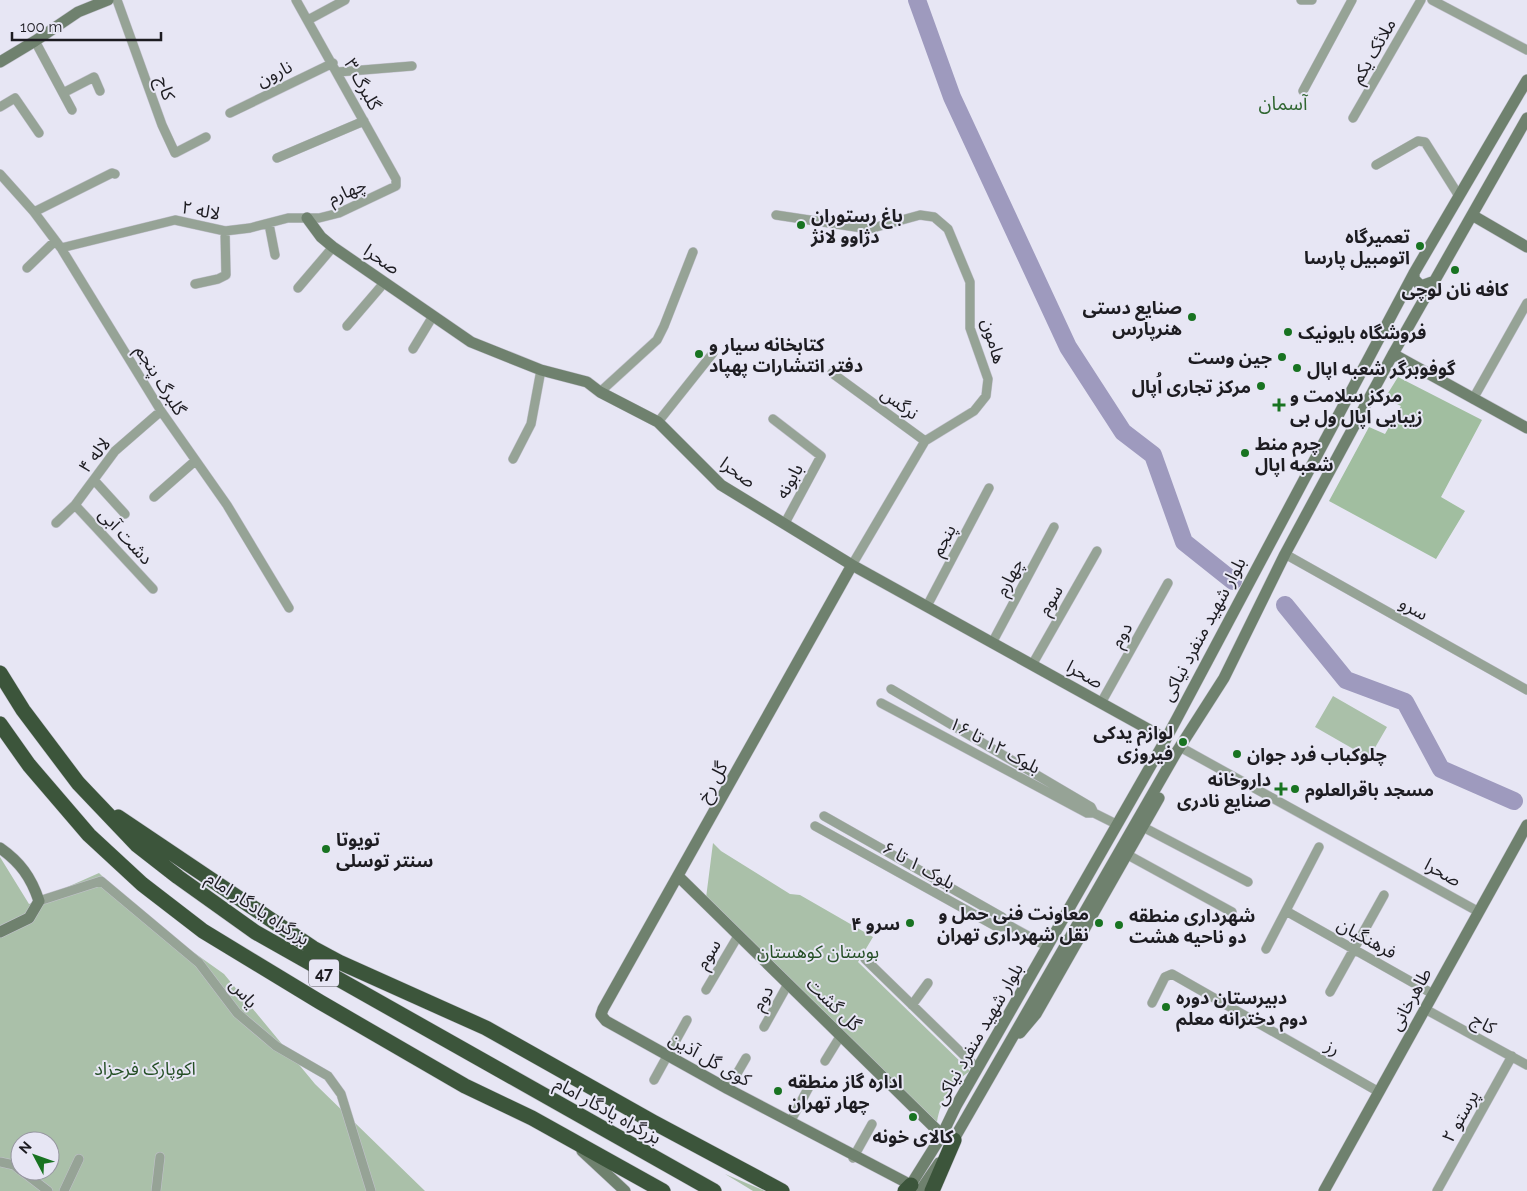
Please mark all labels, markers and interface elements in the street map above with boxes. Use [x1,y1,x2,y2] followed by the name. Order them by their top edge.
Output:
[12,10,161,42] scale bar
[1346,15,1403,89] street label: ملائک یکم
[20,18,62,36] text: 100 m
[339,54,386,115] street label: گلبرگ ۳
[253,55,296,91] street label: نارون
[149,73,180,104] street label: کاج
[1259,92,1309,114] district label: آسمان
[325,174,371,212] street label: چهارم
[180,196,222,224] street label: لاله ۲
[810,205,903,248] place label: باغ رستوران دژاوو لانژ
[795,219,807,231] marker: باغ رستوران دژاوو لانژ
[1304,226,1411,269] place label: تعمیرگاه اتومبیل پارسا
[360,239,404,279] street label: صحرا
[1414,240,1426,252] marker: تعمیرگاه اتومبیل پارسا
[1449,264,1461,276] marker: کافه نان لوچی
[1402,279,1509,301] place label: کافه نان لوچی
[1083,297,1182,340] place label: صنایع دستی هنرپارس
[1186,311,1198,323] marker: صنایع دستی هنرپارس
[977,316,1010,366] street label: هامون
[1298,322,1426,344] place label: فروشگاه بایونیک
[1282,326,1294,338] marker: فروشگاه بایونیک
[709,334,863,377] place label: کتابخانه سیار و دفتر انتشارات پهپاد
[129,341,191,421] street label: گلبرگ پنجم
[1188,347,1272,368] place label: جین وست
[693,348,705,360] marker: کتابخانه سیار و دفتر انتشارات پهپاد
[1276,351,1288,363] marker: جین وست
[1307,358,1456,380] place label: گوفوبرگر شعبه اپال
[1291,362,1303,374] marker: گوفوبرگر شعبه اپال
[1132,372,1251,398] place label: مرکز تجاری اُپال
[1255,380,1267,392] marker: مرکز تجاری اُپال
[876,382,923,425] street label: نرگس
[1290,385,1423,428] place label: مرکز سلامت و زیبایی اپال ول بی
[1272,398,1286,412] marker: مرکز سلامت و زیبایی اپال ول بی
[74,433,114,477] street label: لاله ۴
[1255,433,1334,476] place label: چرم منط شعبه اپال
[1239,447,1251,459] marker: چرم منط شعبه اپال
[716,452,760,493] street label: صحرا
[771,460,808,503] street label: بابونه
[94,503,157,569] street label: دشت آبی
[926,520,963,561] street label: پنجم
[1156,553,1251,705] street label: بلوار شهید منفرد نیاکی
[990,555,1031,601] street label: چهارم
[1033,581,1070,621] street label: سوم
[1396,592,1432,625] street label: سرو
[1106,619,1140,653] street label: دوم
[1063,655,1107,693] street label: صحرا
[945,712,1044,779] street label: بلوک ۱۲ تا ۱۶
[1093,722,1173,765] place label: لوازم یدکى فیروزى
[1177,736,1189,748] marker: لوازم یدکى فیروزى
[1247,744,1387,766] place label: چلوکباب فرد جوان
[1231,748,1243,760] marker: چلوکباب فرد جوان
[692,757,735,807] street label: گل رخ
[1177,769,1271,814] place label: داروخانه صنایع نادری
[1305,779,1434,803] place label: مسجد باقرالعلوم
[1275,783,1287,795] marker: داروخانه صنایع نادری
[1289,783,1301,795] marker: مسجد باقرالعلوم
[336,829,433,872] place label: تویوتا سنتر توسلی
[879,837,959,894] street label: بلوک ۱ تا ۶
[320,843,332,855] marker: تویوتا سنتر توسلی
[1421,853,1465,891] street label: صحرا
[200,867,314,953] street label: بزرگراه یادگار امام
[937,903,1089,946] place label: معاونت فنی حمل و نقل شهرداری تهران
[1129,905,1255,947] place label: شهرداری منطقه دو ناحیه هشت
[851,913,900,935] place label: سرو ۴
[1333,913,1400,964] street label: فرهنگیان
[904,917,916,929] marker: سرو ۴
[1093,917,1105,929] marker: معاونت فنی حمل و نقل شهرداری تهران
[1113,919,1125,931] marker: شهرداری منطقه دو ناحیه هشت
[691,935,728,975] street label: سوم
[757,941,879,963] park label: بوستان کوهستان
[929,959,1028,1109] street label: بلوار شهید منفرد نیاکی
[309,960,339,986] road number: 47
[1384,964,1437,1034] street label: طاهرخانی
[802,973,866,1036] street label: گل گشت
[225,974,263,1013] street label: یاس
[747,982,781,1016] street label: دوم
[1176,987,1308,1032] place label: دبیرستان دوره دوم دخترانه معلم
[1160,1001,1172,1013] marker: دبیرستان دوره دوم دخترانه معلم
[1467,1008,1500,1041] street label: کاج
[665,1028,755,1091] street label: کوی گل آذین
[1321,1034,1344,1060] street label: رز
[94,1058,196,1080] park label: اکوپارک فرحزاد
[788,1071,903,1114] place label: اداره گاز منطقه چهار تهران
[549,1072,665,1151] street label: بزرگراه یادگار امام
[772,1085,784,1097] marker: اداره گاز منطقه چهار تهران
[1437,1086,1484,1146] street label: پرستو ۲
[907,1111,919,1123] marker: کالای خونه
[873,1126,954,1147] place label: کالای خونه
[10,1131,60,1181] north arrow
[16,1138,35,1157] text: N

